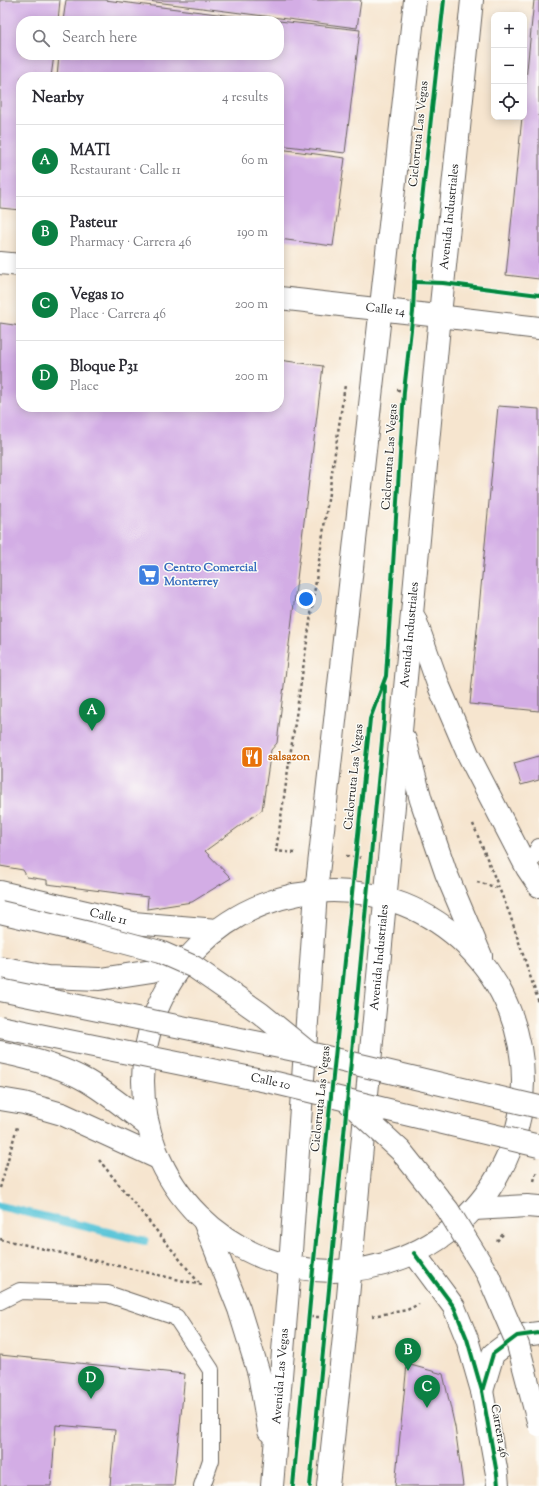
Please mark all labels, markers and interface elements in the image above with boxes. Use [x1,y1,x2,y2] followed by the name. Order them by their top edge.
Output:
[491,12,527,120] map controls
[491,12,527,48] button: +
[16,16,284,60] search box
[30,27,52,49] icon: search
[62,28,137,49] text: Search here
[491,48,527,84] button: −
[404,80,434,188] street label: Ciclorruta Las Vegas
[491,84,527,120] button: locate
[32,86,84,110] text: Nearby
[222,89,268,107] text: 4 results
[70,141,110,162] text: MATI
[40,152,50,170] text: A
[241,152,268,170] text: 60 m
[70,162,181,180] text: Restaurant · Calle 11
[436,163,464,271] street label: Avenida Industriales
[70,213,117,234] text: Pasteur
[41,224,49,242] text: B
[237,224,268,242] text: 190 m
[70,234,191,252] text: Pharmacy · Carrera 46
[70,285,124,306] text: Vegas 10
[40,296,50,314] text: C
[235,296,268,314] text: 200 m
[365,299,406,321] street label: Calle 14
[70,306,166,324] text: Place · Carrera 46
[70,357,138,378] text: Bloque P31
[40,368,50,386] text: D
[235,368,268,386] text: 200 m
[70,378,99,396] text: Place
[377,403,403,511] street label: Ciclorruta Las Vegas
[163,559,258,591] place label: Centro Comercial Monterrey
[136,562,162,588] supermarket icon: Centro Comercial Monterrey
[396,581,424,689] street label: Avenida Industriales
[296,589,316,609] your location
[79,698,105,731] pin: A
[339,723,369,831] street label: Ciclorruta Las Vegas
[239,744,265,770] restaurant icon: salsazon
[268,748,311,766] place label: salsazon
[366,903,394,1011] street label: Avenida Industriales
[88,904,129,930] street label: Calle 11
[306,1045,336,1153] street label: Ciclorruta Las Vegas
[249,1069,292,1095] street label: Calle 10
[268,1327,294,1425] street label: Avenida Las Vegas
[395,1338,421,1371] pin: B
[78,1366,104,1399] pin: D
[414,1375,440,1408] pin: C
[485,1403,513,1459] street label: Carrera 46

